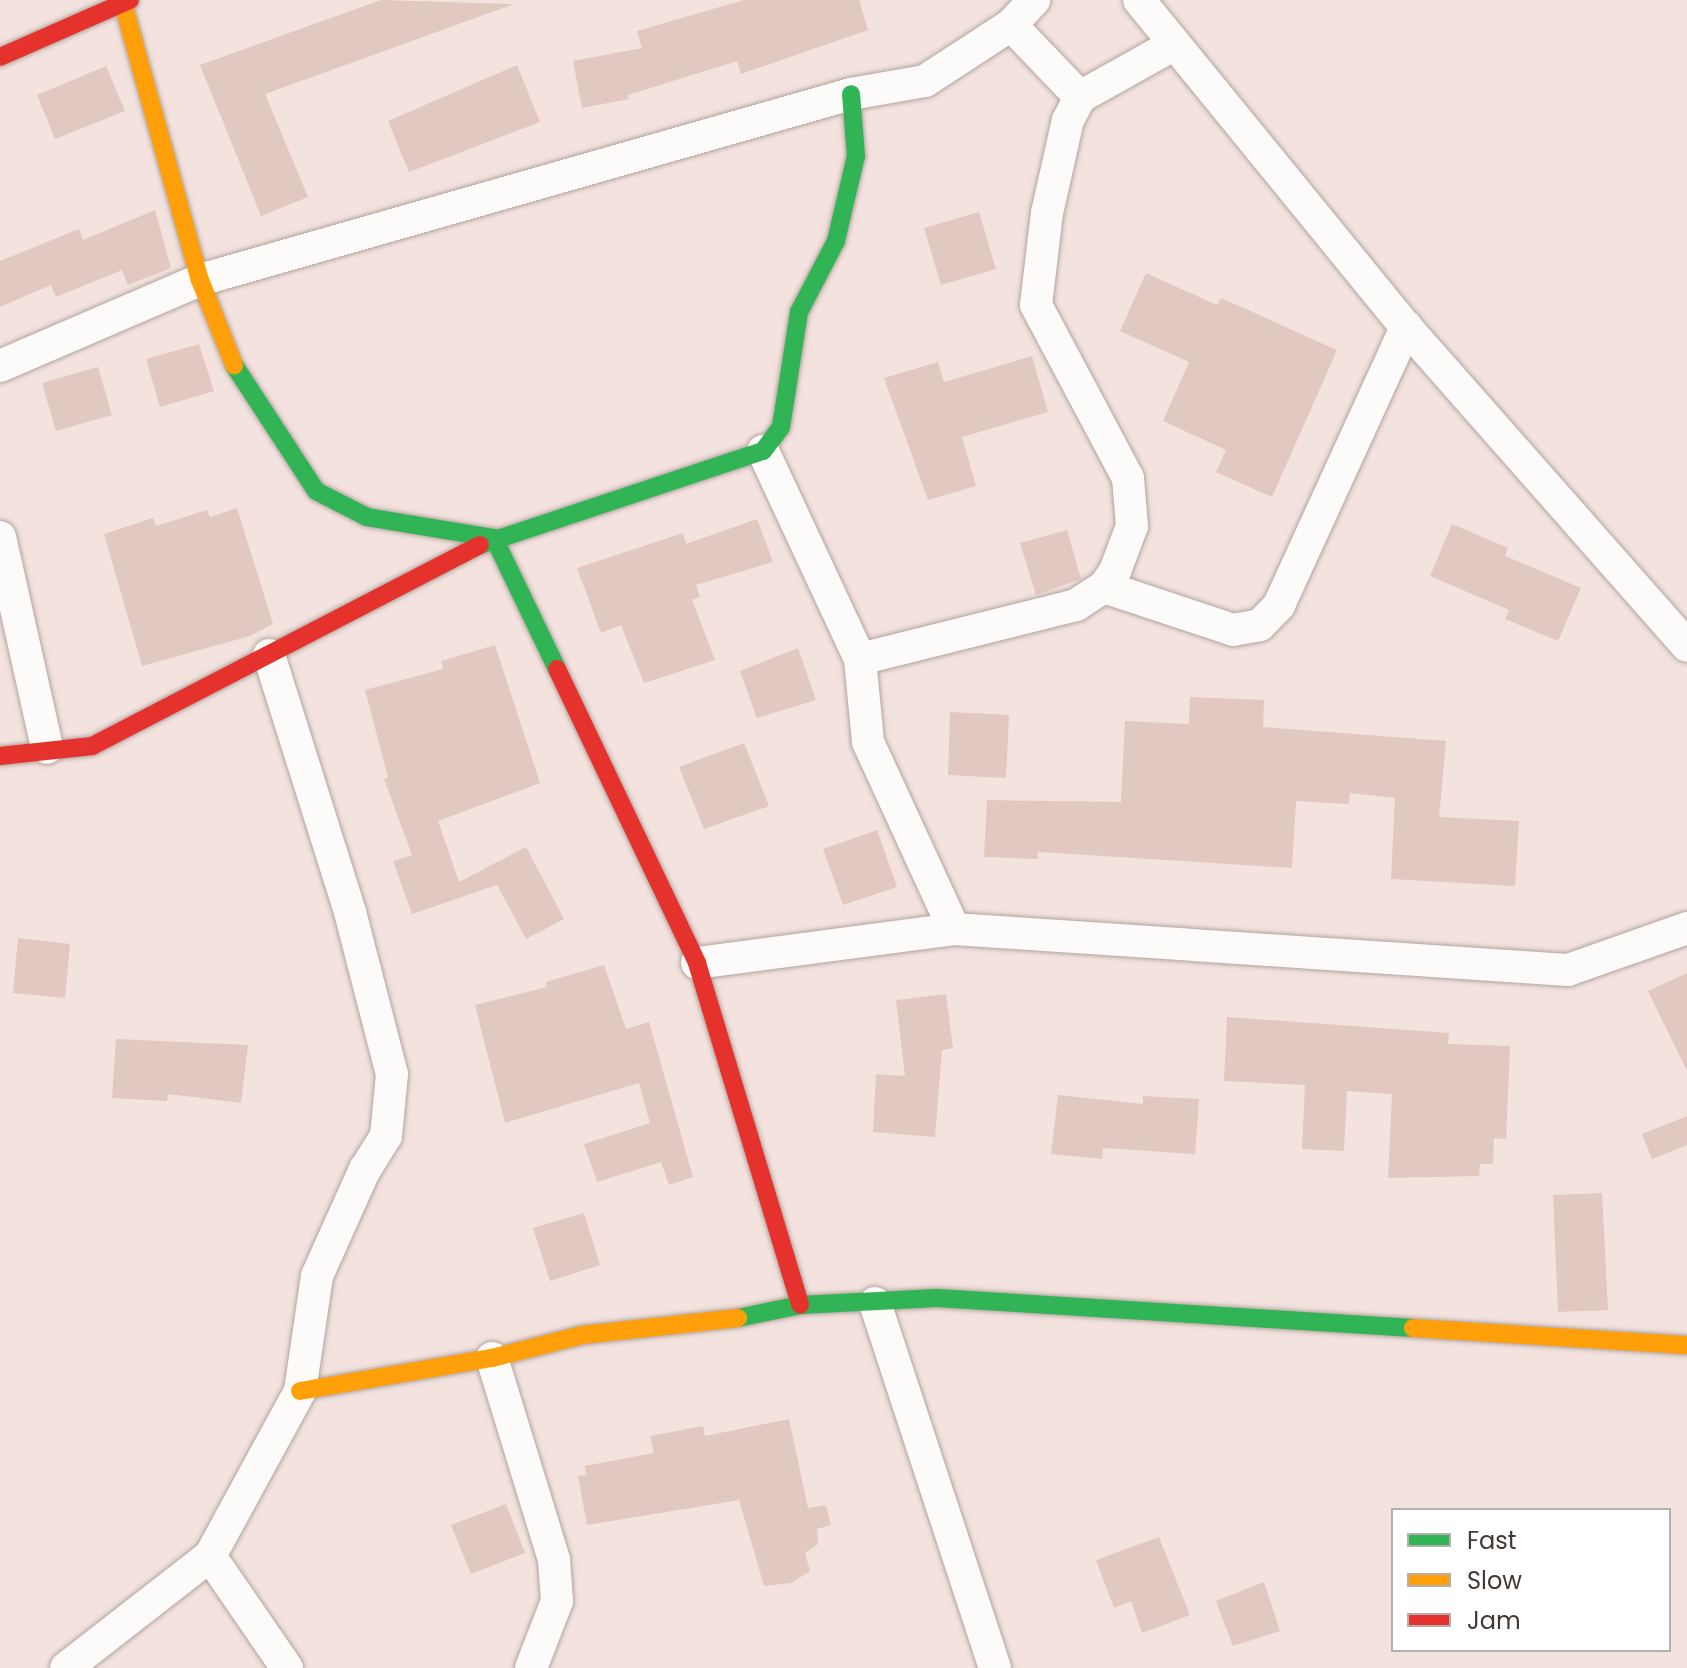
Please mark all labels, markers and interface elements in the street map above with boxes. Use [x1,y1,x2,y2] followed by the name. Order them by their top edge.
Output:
[1391,1508,1671,1652] legend
[1467,1524,1517,1557] text: Fast
[1467,1564,1522,1597] text: Slow
[1467,1604,1521,1637] text: Jam

